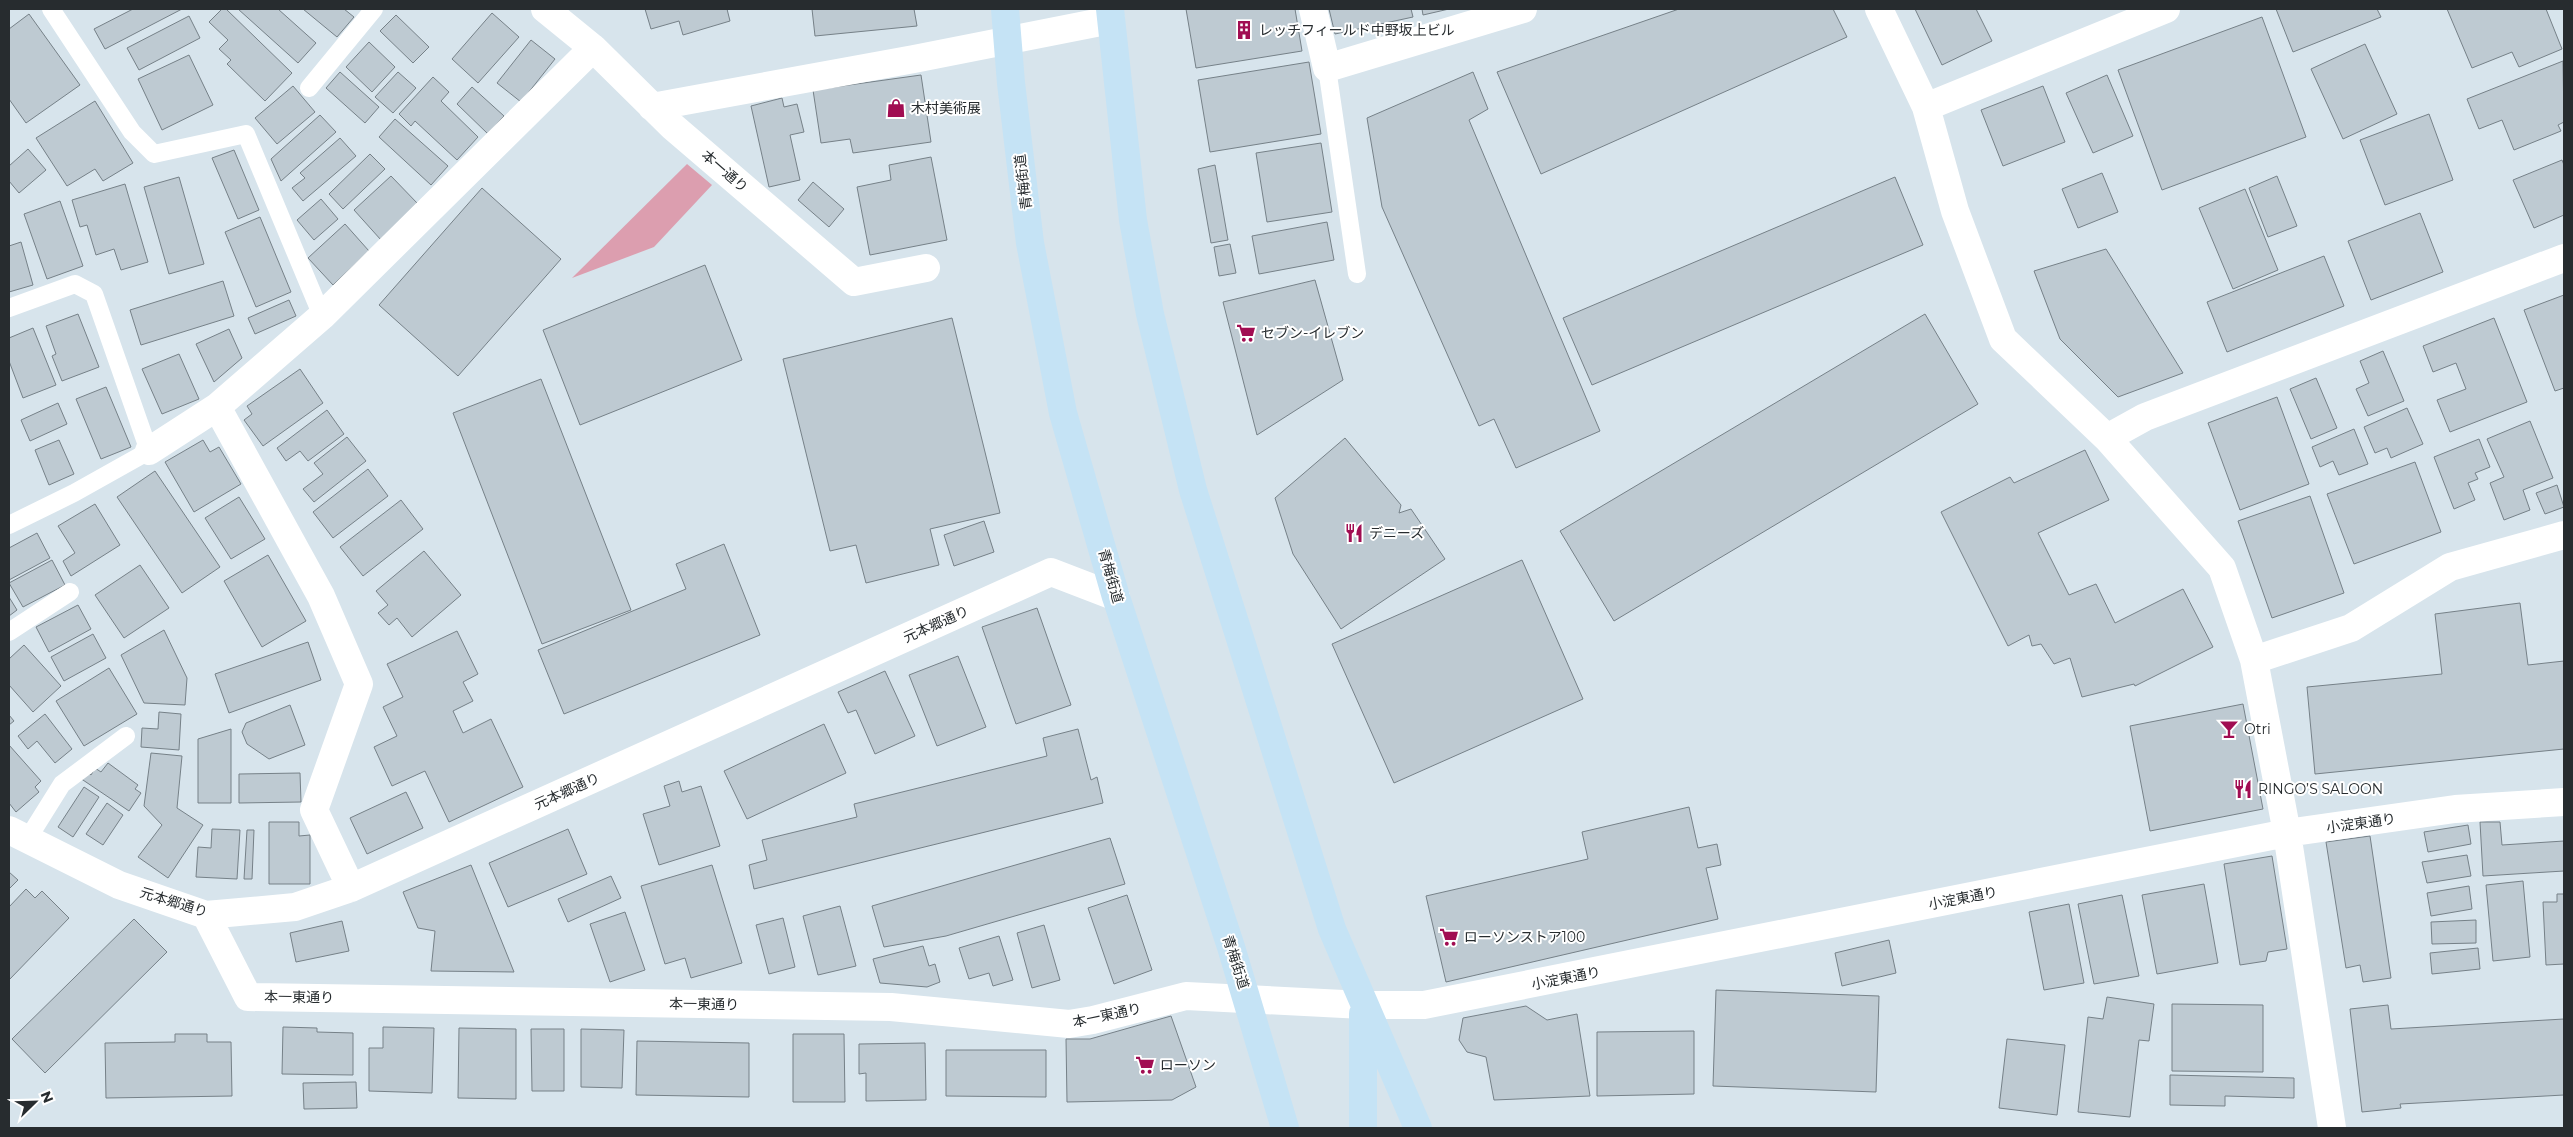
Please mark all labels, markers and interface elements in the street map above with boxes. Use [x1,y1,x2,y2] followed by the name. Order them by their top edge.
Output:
[1233,19,1255,41] building icon: レッチフィールド中野坂上ビル
[1259,21,1455,39] place label: レッチフィールド中野坂上ビル
[885,97,907,119] shop icon: 木村美術展
[911,99,981,117] place label: 木村美術展
[698,146,752,196] street label: 本一通り
[1011,153,1035,211] street label: 青梅街道
[1235,322,1257,344] supermarket icon: セブン-イレブン
[1261,324,1364,342] place label: セブン-イレブン
[1343,522,1365,544] restaurant icon: デニーズ
[1369,524,1424,542] place label: デニーズ
[1095,547,1127,605] street label: 青梅街道
[900,602,972,646] street label: 元本郷通り
[2218,718,2240,740] bar icon: Otri
[2244,720,2271,738] place label: Otri
[531,769,603,813] street label: 元本郷通り
[2232,778,2254,800] restaurant icon: RINGO’S SALOON
[2258,780,2383,798] place label: RINGO’S SALOON
[2325,809,2397,837] street label: 小淀東通り
[1927,882,1999,914] street label: 小淀東通り
[138,883,210,921] street label: 元本郷通り
[1438,926,1460,948] supermarket icon: ローソンストア100
[1464,928,1585,946] place label: ローソンストア100
[1219,933,1253,991] street label: 青梅街道
[1530,962,1602,994] street label: 小淀東通り
[264,987,334,1007] street label: 本一東通り
[669,994,739,1014] street label: 本一東通り
[1071,999,1143,1031] street label: 本一東通り
[1134,1054,1156,1076] supermarket icon: ローソン
[1160,1056,1216,1074] place label: ローソン
[10,1077,60,1127] north arrow
[36,1088,57,1106] text: N

